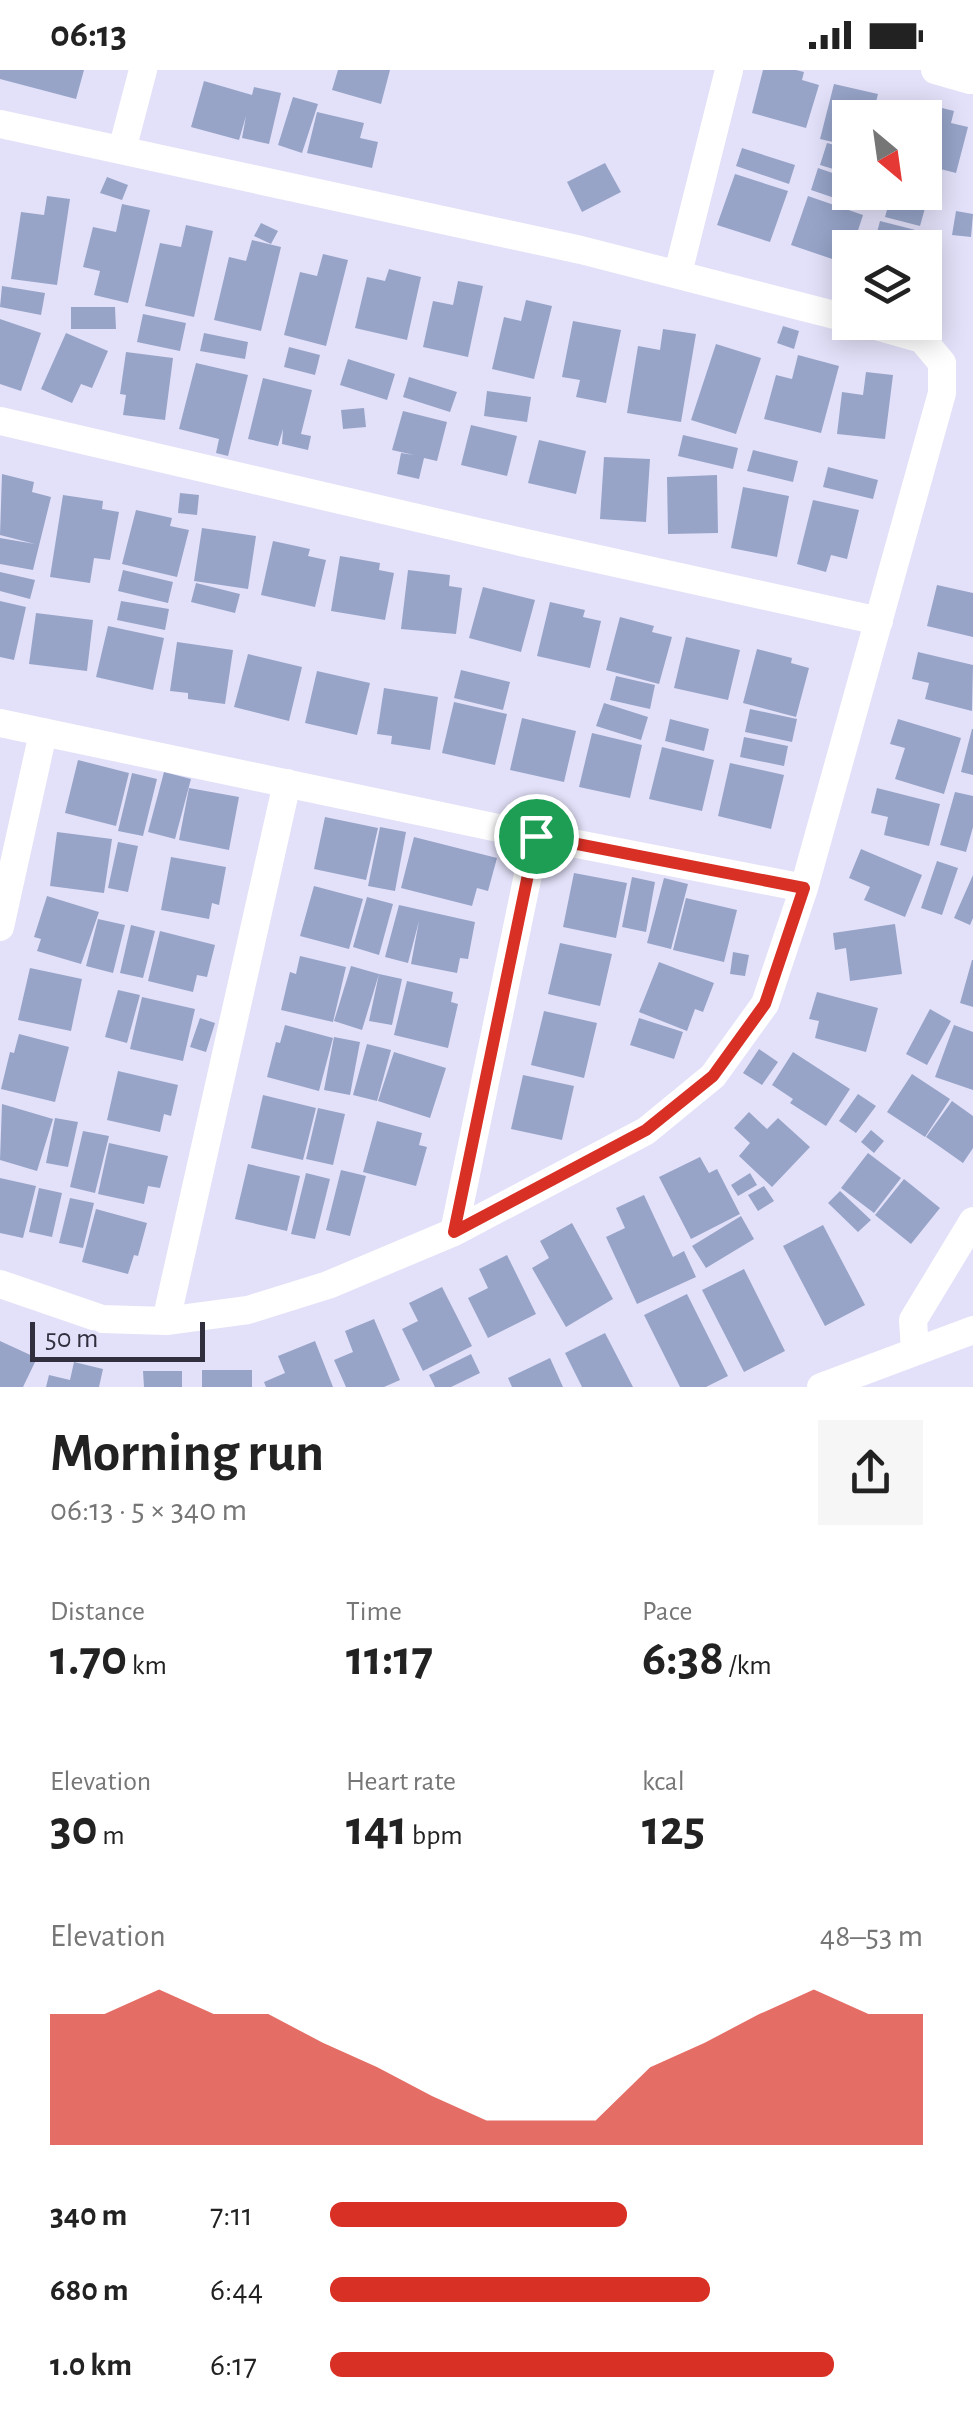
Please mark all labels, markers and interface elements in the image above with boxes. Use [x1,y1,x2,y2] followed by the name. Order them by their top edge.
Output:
[50,16,127,54] text: 06:13
[832,100,942,210] north arrow
[832,100,942,340] map controls
[832,230,942,340] button: layers
[494,794,579,879] pin
[509,809,564,864] icon: arrive
[30,1317,205,1362] scale bar
[45,1325,99,1353] text: 50 m
[818,1420,923,1525] button: share
[50,1426,324,1481] text: Morning run
[50,1494,247,1526] text: 06:13 · 5 × 340 m
[50,1598,145,1626] text: Distance
[346,1598,402,1626] text: Time
[642,1598,692,1626] text: Pace
[50,1634,127,1684] text: 1.70
[346,1634,433,1684] text: 11:17
[642,1634,724,1684] text: 6:38
[127,1652,167,1680] text: km
[724,1652,772,1680] text: /km
[50,1768,151,1796] text: Elevation
[346,1768,456,1796] text: Heart rate
[642,1768,685,1796] text: kcal
[50,1804,98,1854] text: 30
[346,1804,407,1854] text: 141
[642,1804,705,1854] text: 125
[98,1822,125,1850] text: m
[407,1822,463,1850] text: bpm
[50,1920,166,1952] text: Elevation
[820,1920,923,1952] text: 48–53 m
[50,2199,127,2231] text: 340 m
[210,2199,253,2231] text: 7:11
[50,2274,129,2306] text: 680 m
[210,2274,263,2306] text: 6:44
[50,2349,132,2381] text: 1.0 km
[210,2349,257,2381] text: 6:17

